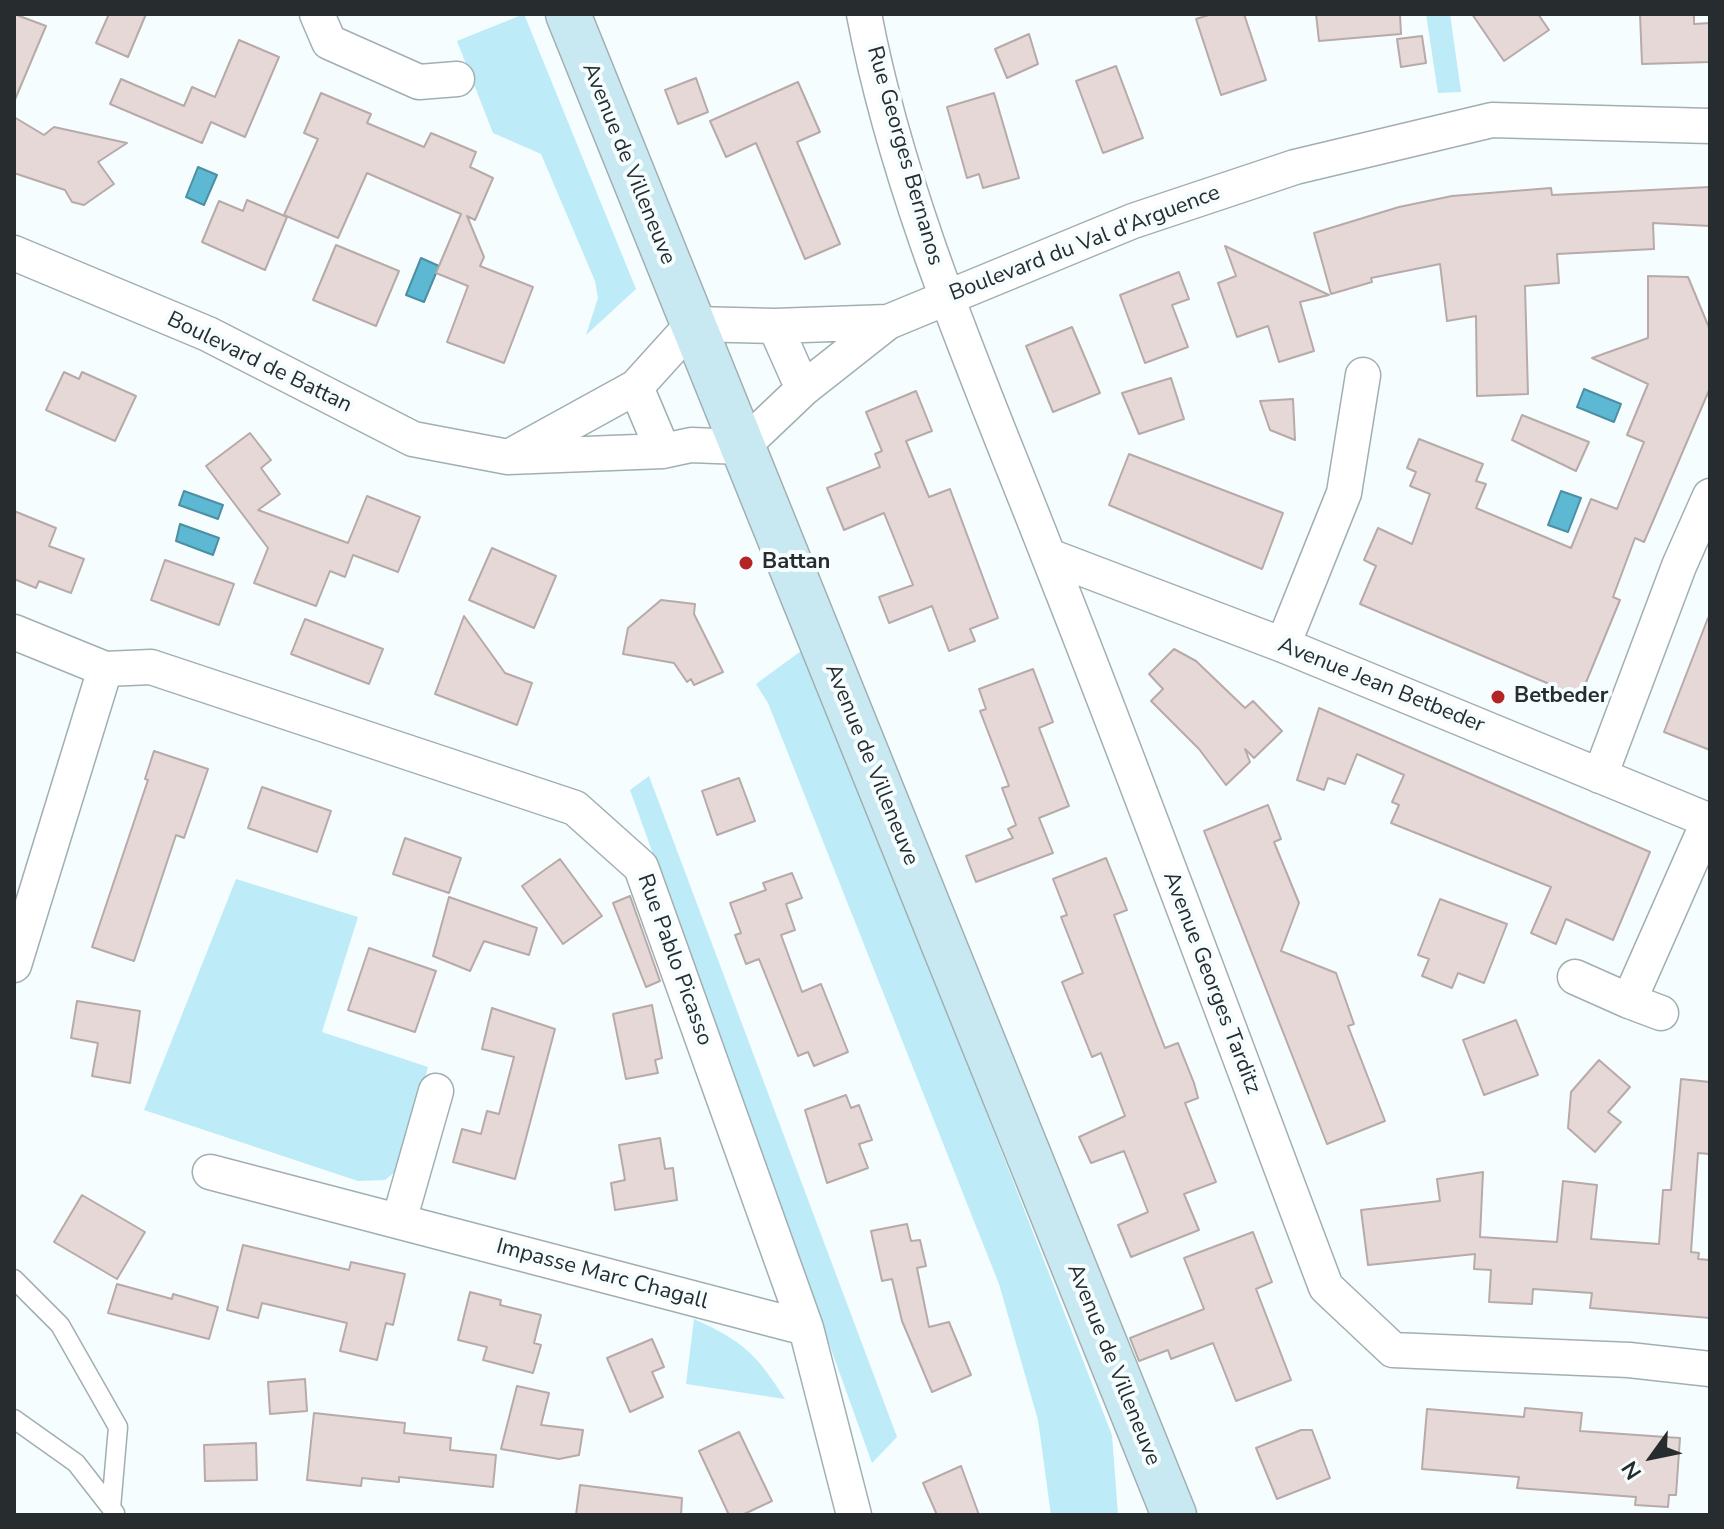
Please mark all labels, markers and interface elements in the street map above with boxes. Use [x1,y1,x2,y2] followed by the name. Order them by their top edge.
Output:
[860,43,948,269] street label: Rue Georges Bernanos
[575,59,681,269] street label: Avenue de Villeneuve
[946,180,1224,308] street label: Boulevard du Val d'Arguence
[162,307,356,419] street label: Boulevard de Battan
[762,550,830,576] place label: Battan
[737,554,755,572] marker: Battan
[1274,632,1488,740] street label: Avenue Jean Betbeder
[818,660,924,870] street label: Avenue de Villeneuve
[1514,684,1608,710] place label: Betbeder
[1489,688,1507,706] marker: Betbeder
[1156,868,1266,1098] street label: Avenue Georges Tarditz
[631,871,717,1049] street label: Rue Pablo Picasso
[493,1234,711,1316] street label: Impasse Marc Chagall
[1060,1260,1166,1470] street label: Avenue de Villeneuve
[1612,1417,1692,1497] north arrow
[1615,1455,1649,1485] text: N

